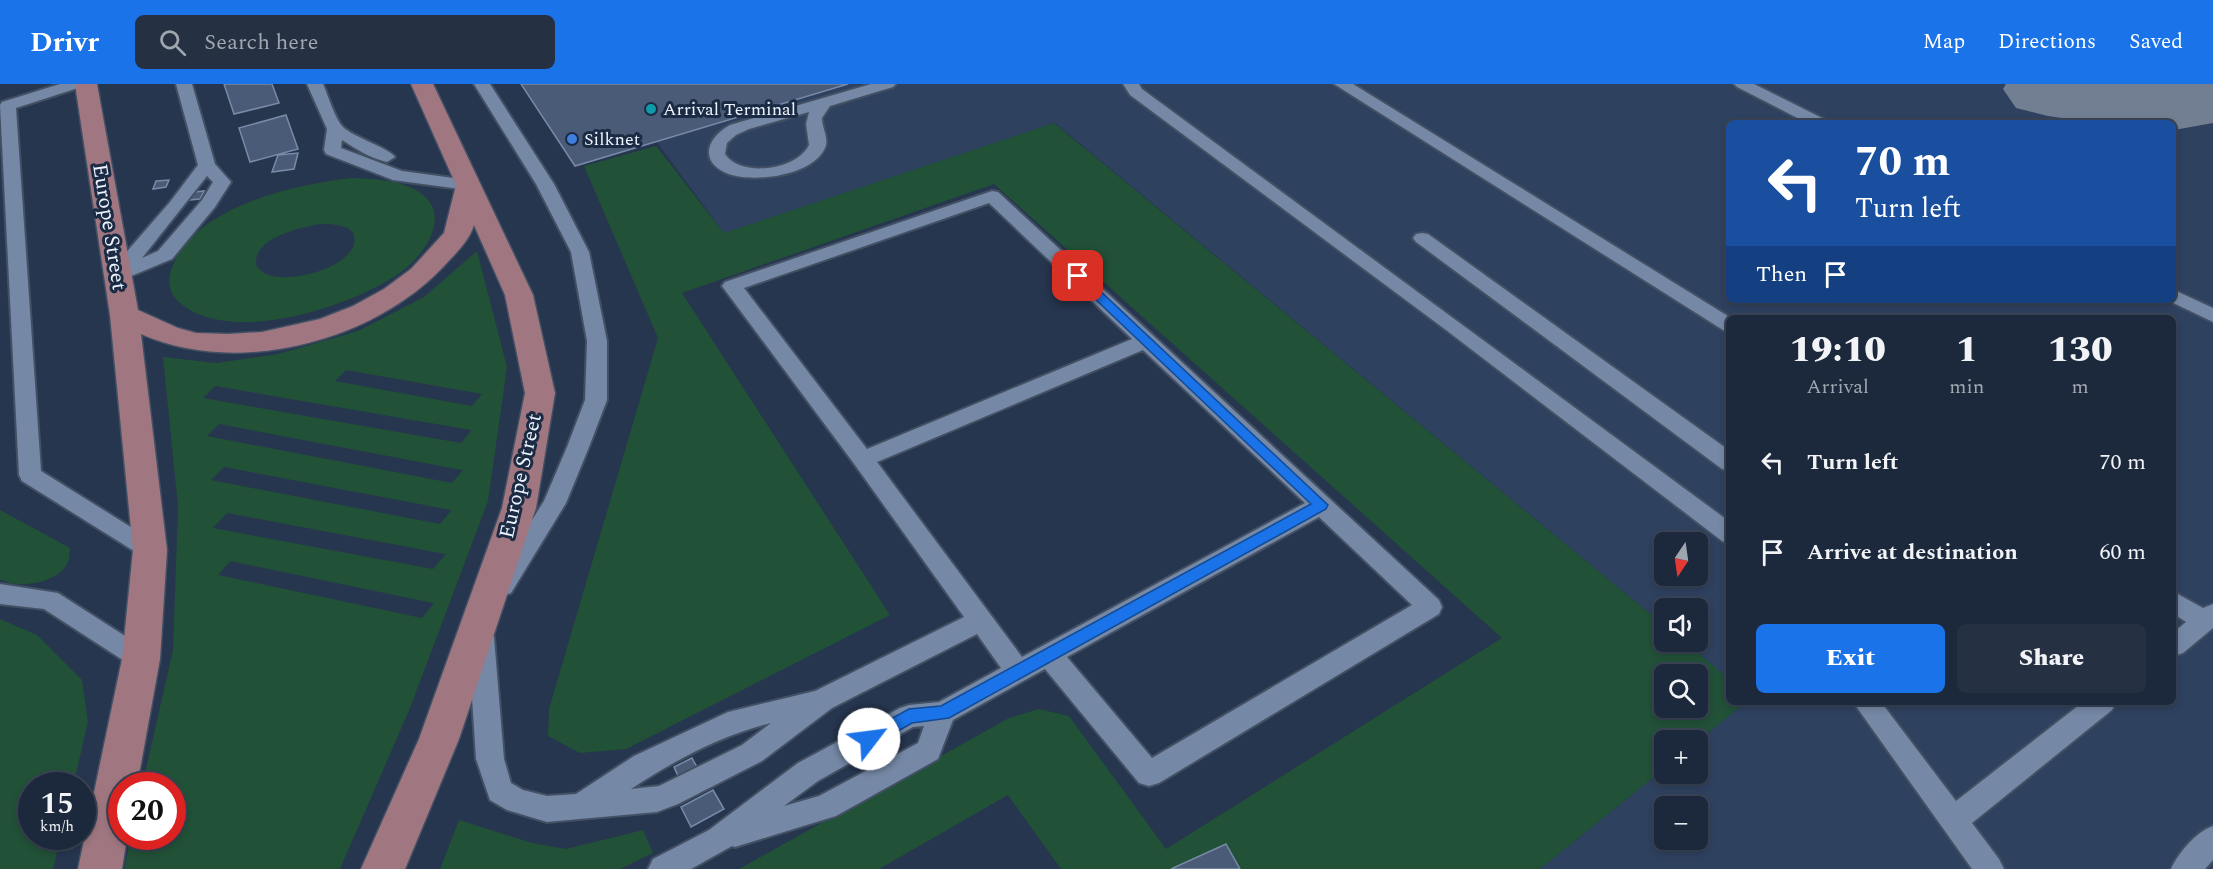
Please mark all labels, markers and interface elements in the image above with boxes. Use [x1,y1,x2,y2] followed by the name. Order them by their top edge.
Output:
[135,15,555,69] search box
[30,21,99,64] text: Drivr
[156,26,189,59] icon: search
[204,26,318,59] text: Search here
[1923,26,1965,58] text: Map
[1998,26,2096,58] text: Directions
[2129,26,2183,58] text: Saved
[663,96,796,123] place label: Arrival Terminal
[644,102,658,116] marker: Arrival Terminal
[584,126,640,153] place label: Silknet
[1855,131,1950,194] text: 70 m
[565,132,579,146] marker: Silknet
[1756,144,1834,222] icon: left
[83,161,135,293] street label: Europe Street
[1855,188,1961,230] text: Turn left
[1052,250,1103,301] pin
[1756,258,1807,291] text: Then
[1819,258,1852,291] icon: arrive
[1061,259,1094,292] icon: arrive
[1789,323,1886,378] text: 19:10
[1956,323,1978,378] text: 1
[2048,323,2113,378] text: 130
[1807,372,1869,402] text: Arrival
[1949,372,1984,402] text: min
[2072,372,2089,402] text: m
[491,410,551,542] street label: Europe Street
[1756,446,1789,479] icon: left
[1807,446,1899,479] text: Turn left
[2100,446,2146,479] text: 70 m
[1654,532,1708,586] north arrow
[1654,532,1708,850] map controls
[1756,536,1789,569] icon: arrive
[1807,536,2018,569] text: Arrive at destination
[2100,536,2146,569] text: 60 m
[1654,598,1708,652] button: sound
[1756,624,1945,693] button: Exit
[1957,624,2146,693] button: Share
[1654,664,1708,718] button: search
[837,707,901,771] position arrow
[1654,730,1708,784] button: +
[108,772,186,850] speed limit sign: 20
[40,781,74,827] text: 15
[1654,796,1708,850] button: −
[40,815,74,838] text: km/h

